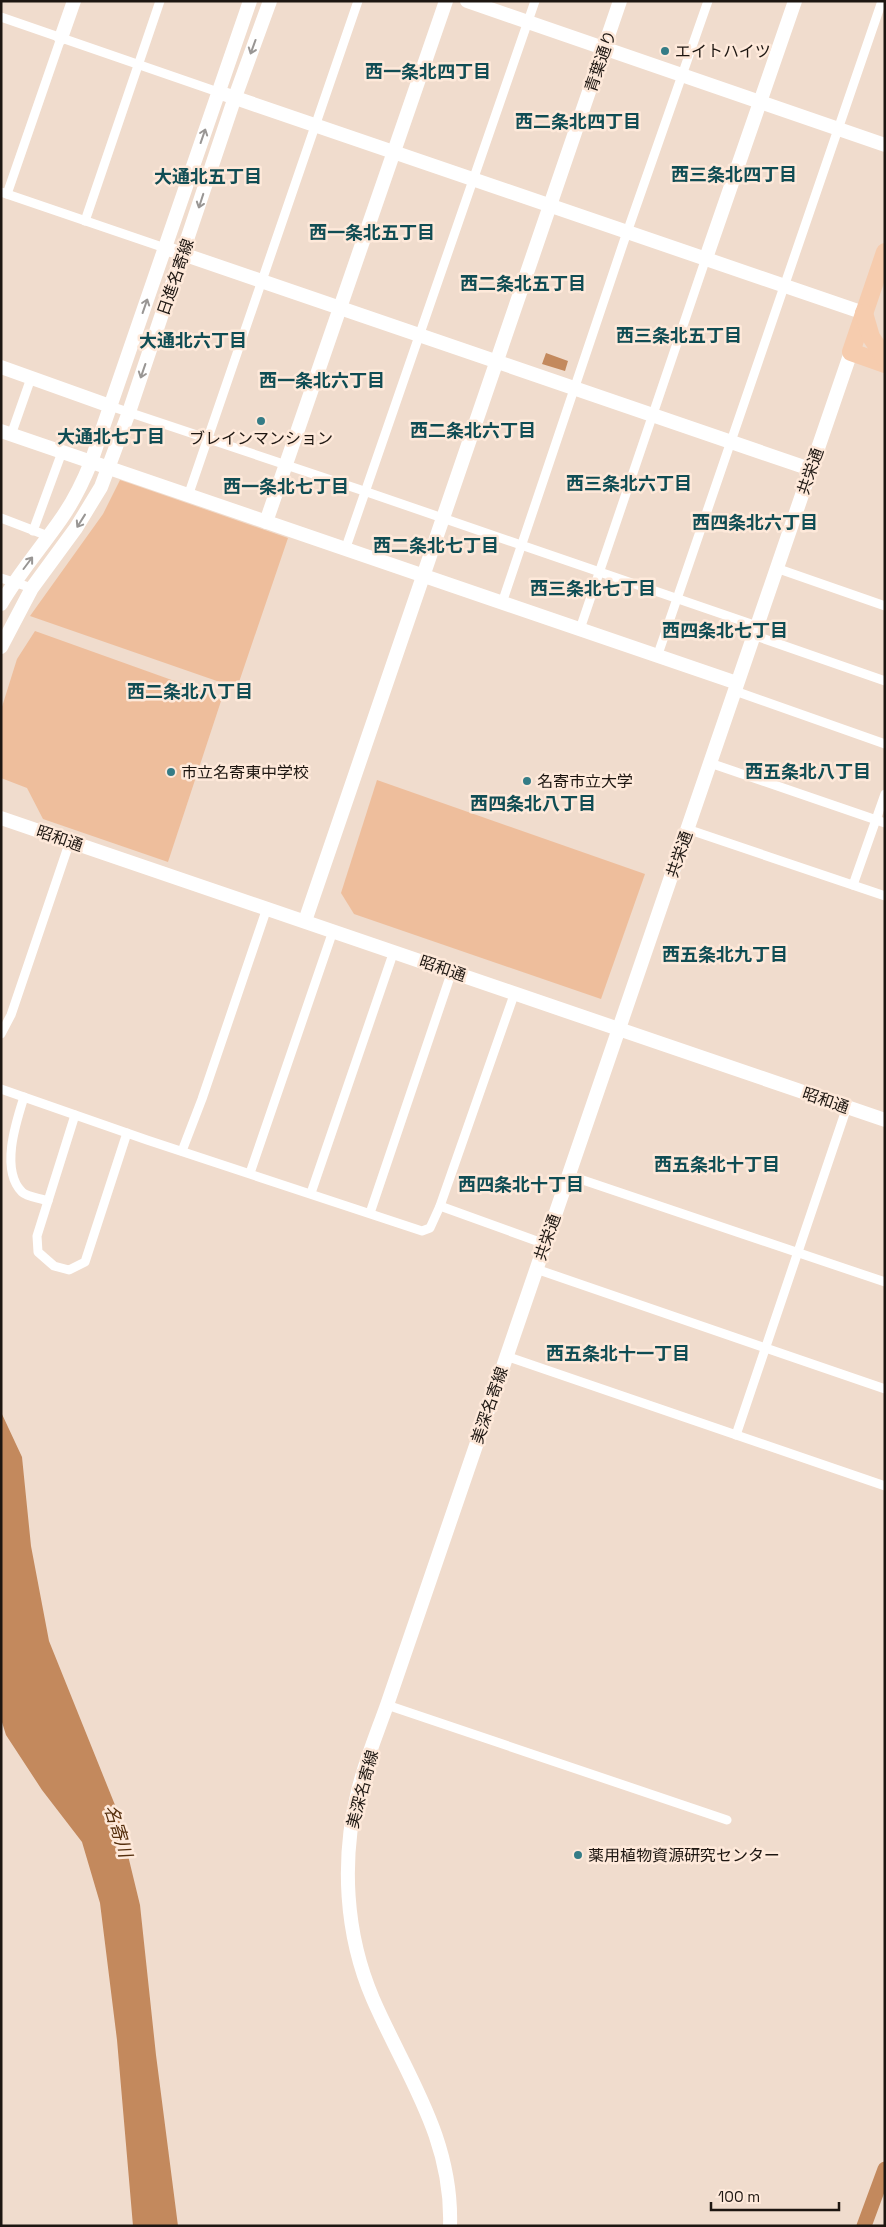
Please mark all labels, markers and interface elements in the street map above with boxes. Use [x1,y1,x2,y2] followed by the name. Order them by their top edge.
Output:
[580,27,621,95] street label: 青葉通り
[248,39,258,55] one-way arrow
[675,41,771,62] place label: エイトハイツ
[659,45,671,57] marker: エイトハイツ
[365,60,491,83] district label: 西一条北四丁目
[515,110,641,133] district label: 西二条北四丁目
[199,128,209,144] one-way arrow
[671,163,797,186] district label: 西三条北四丁目
[154,165,262,188] district label: 大通北五丁目
[196,192,205,208] one-way arrow
[309,221,435,244] district label: 西一条北五丁目
[153,236,198,318] street label: 日進名寄線
[460,272,586,295] district label: 西二条北五丁目
[141,298,151,314] one-way arrow
[616,324,742,347] district label: 西三条北五丁目
[139,329,247,352] district label: 大通北六丁目
[138,363,147,379] one-way arrow
[259,369,385,392] district label: 西一条北六丁目
[255,415,267,427] marker: ブレインマンション
[410,419,536,442] district label: 西二条北六丁目
[57,425,165,448] district label: 大通北七丁目
[189,428,333,449] place label: ブレインマンション
[793,445,828,497] street label: 共栄通
[566,472,692,495] district label: 西三条北六丁目
[223,475,349,498] district label: 西一条北七丁目
[692,511,818,534] district label: 西四条北六丁目
[75,513,85,527] one-way arrow
[373,534,499,557] district label: 西二条北七丁目
[23,557,34,570] one-way arrow
[530,577,656,600] district label: 西三条北七丁目
[662,619,788,642] district label: 西四条北七丁目
[127,680,253,703] district label: 西二条北八丁目
[745,760,871,783] district label: 西五条北八丁目
[181,762,309,783] place label: 市立名寄東中学校
[165,766,177,778] marker: 市立名寄東中学校
[537,771,633,792] place label: 名寄市立大学
[521,775,533,787] marker: 名寄市立大学
[470,792,596,815] district label: 西四条北八丁目
[34,821,86,856] street label: 昭和通
[662,828,697,880] street label: 共栄通
[662,943,788,966] district label: 西五条北九丁目
[417,951,469,986] street label: 昭和通
[800,1083,852,1118] street label: 昭和通
[654,1153,780,1176] district label: 西五条北十丁目
[458,1173,584,1196] district label: 西四条北十丁目
[530,1211,565,1263] street label: 共栄通
[546,1342,690,1365] district label: 西五条北十一丁目
[467,1364,512,1446] street label: 美深名寄線
[342,1748,383,1830] street label: 美深名寄線
[100,1802,138,1862] water label: 名寄川
[588,1845,780,1866] place label: 薬用植物資源研究センター
[572,1849,584,1861] marker: 薬用植物資源研究センター
[711,2180,838,2212] scale bar
[718,2187,760,2206] text: 100 m

